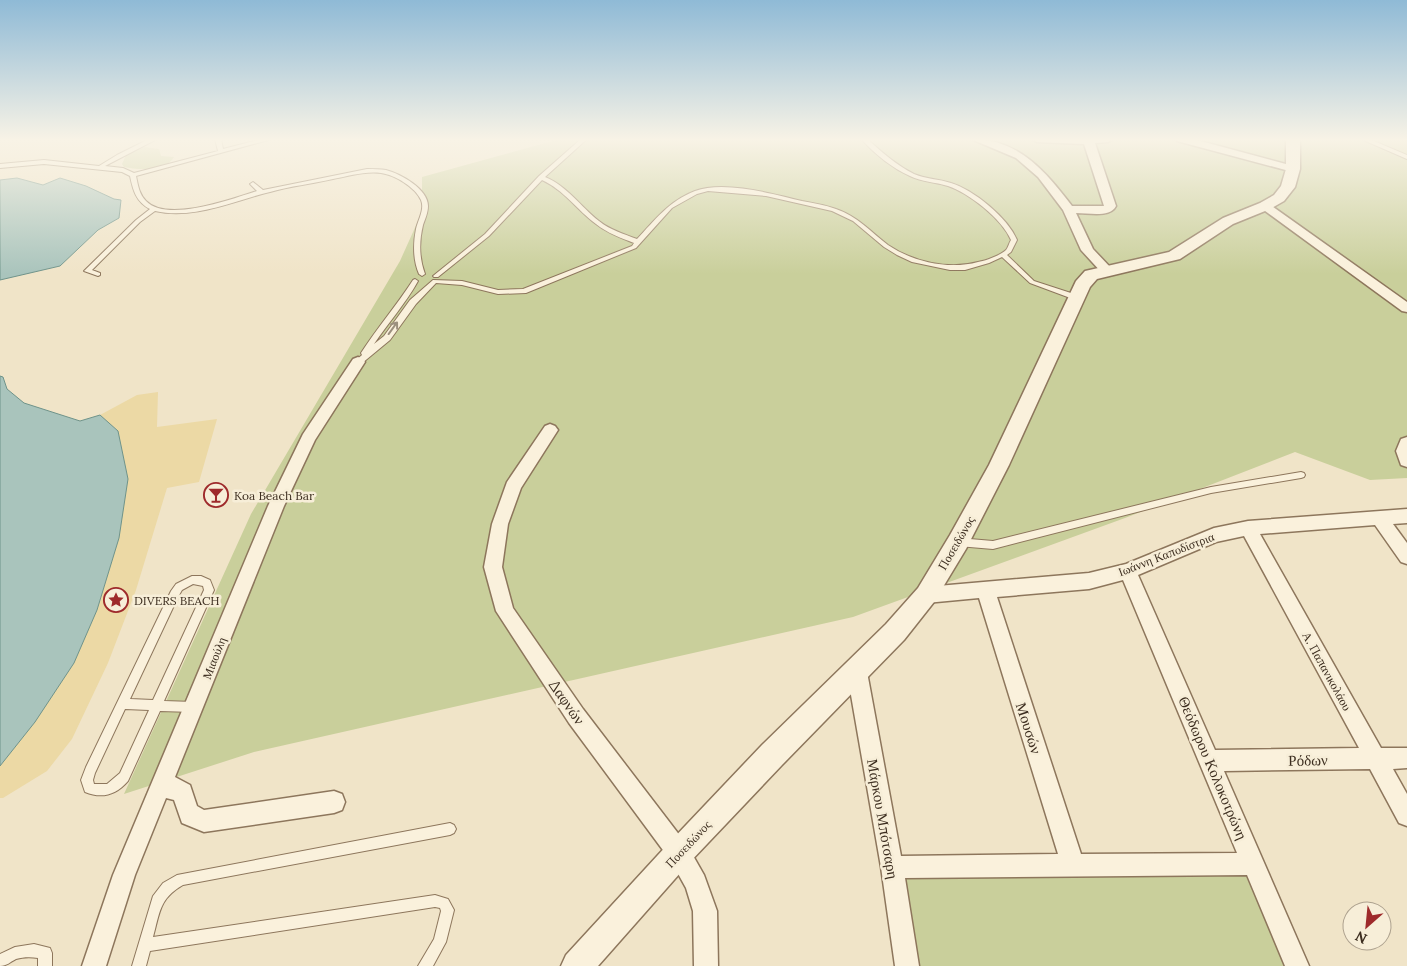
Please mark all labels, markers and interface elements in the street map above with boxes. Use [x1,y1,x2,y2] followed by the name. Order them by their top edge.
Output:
[388,322,399,335] one-way arrow
[203,482,229,508] bar icon: Koa Beach Bar
[234,488,315,503] place label: Koa Beach Bar
[935,513,978,573] street label: Ποσειδώνος
[1116,529,1217,579] street label: Ιωάννη Καποδίστρια
[103,587,129,613] place icon: DIVERS BEACH
[134,593,220,608] place label: DIVERS BEACH
[1299,629,1355,713] street label: Α. Παπανικολάου
[199,635,229,681] street label: Μιαούλη
[545,676,589,728] street label: Δαφνών
[1174,694,1252,843] street label: Θεόδωρου Κολοκοτρώνη
[1012,700,1046,756] street label: Μουσών
[1288,750,1328,770] street label: Ρόδων
[863,757,903,881] street label: Μάρκου Μπότσαρη
[662,817,714,871] street label: Ποσειδώνος
[1342,901,1392,951] north arrow
[1352,927,1370,948] text: N

